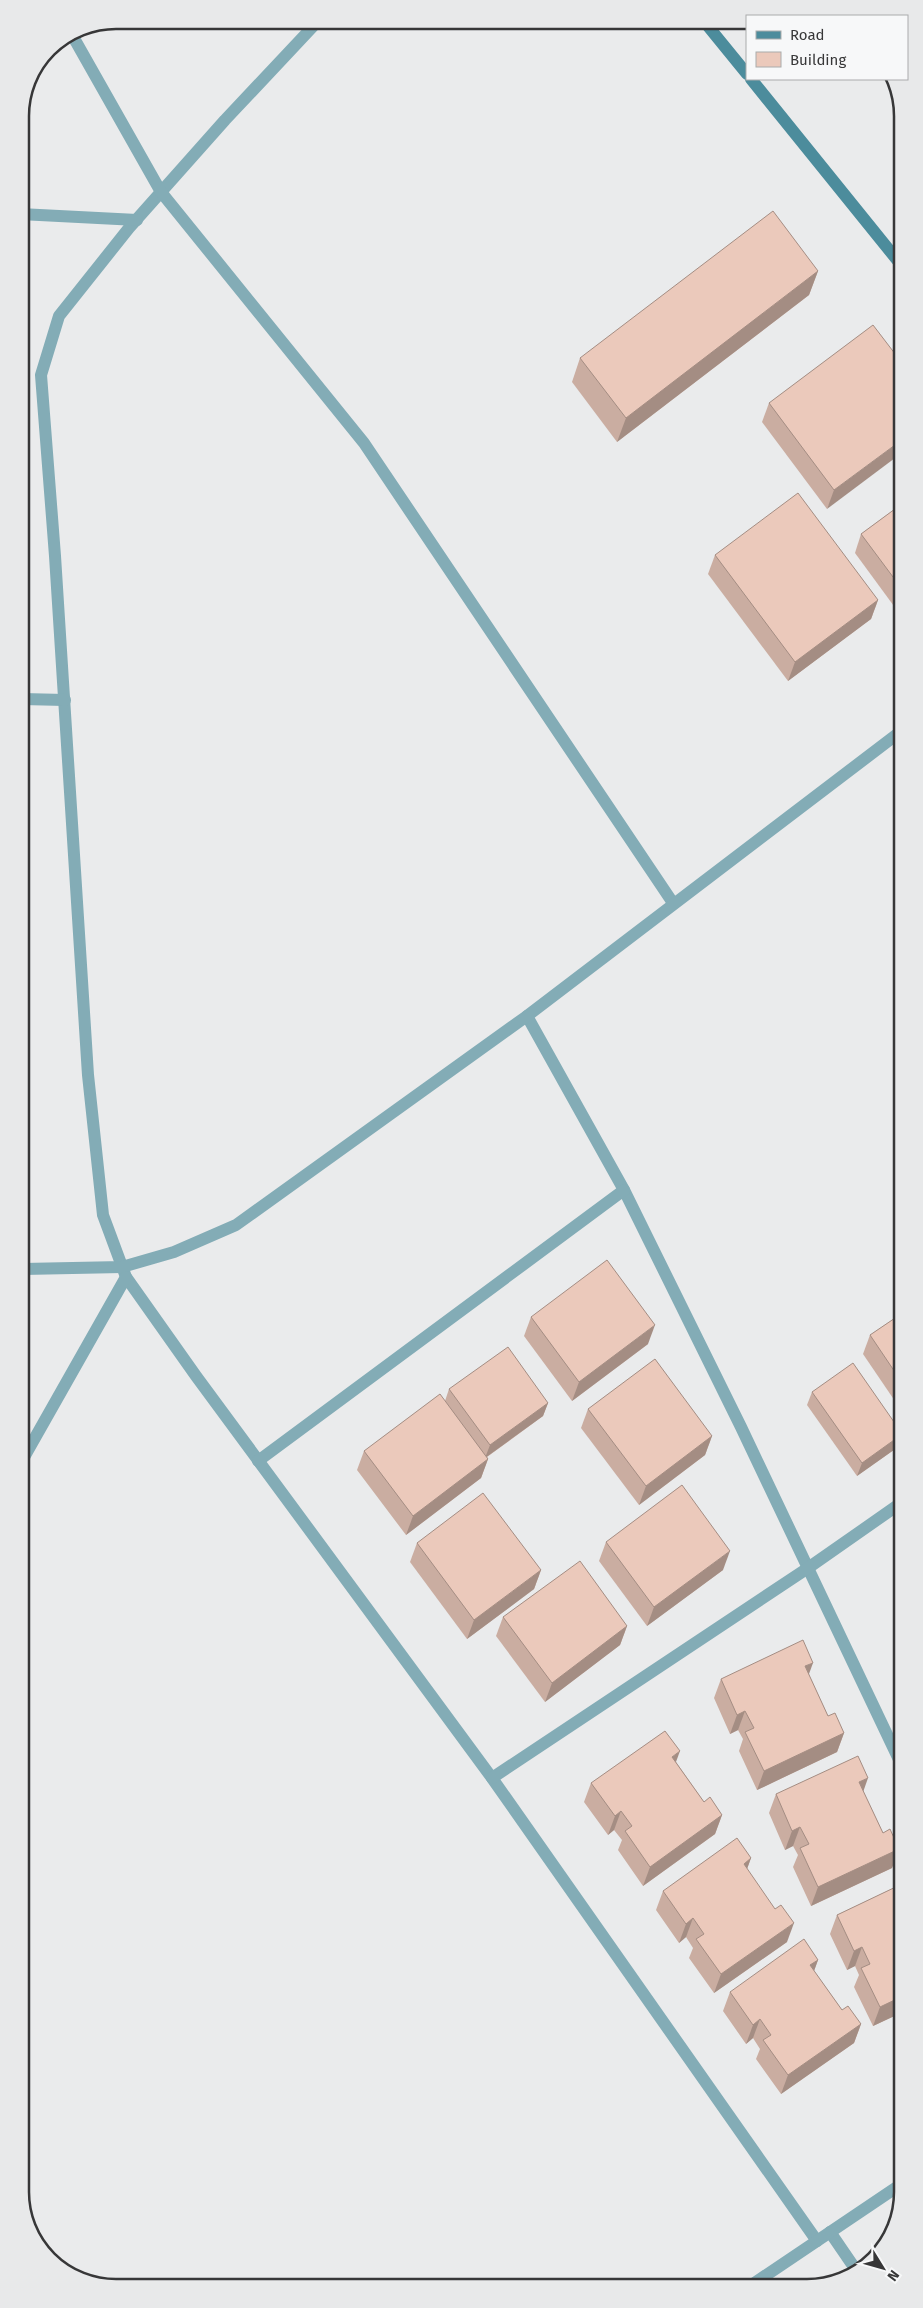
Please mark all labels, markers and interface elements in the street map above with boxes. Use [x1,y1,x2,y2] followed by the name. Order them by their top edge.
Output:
[746,15,908,80] legend
[790,26,825,44] text: Road
[790,51,846,69] text: Building
[858,2243,908,2293] north arrow
[883,2267,903,2284] text: N

